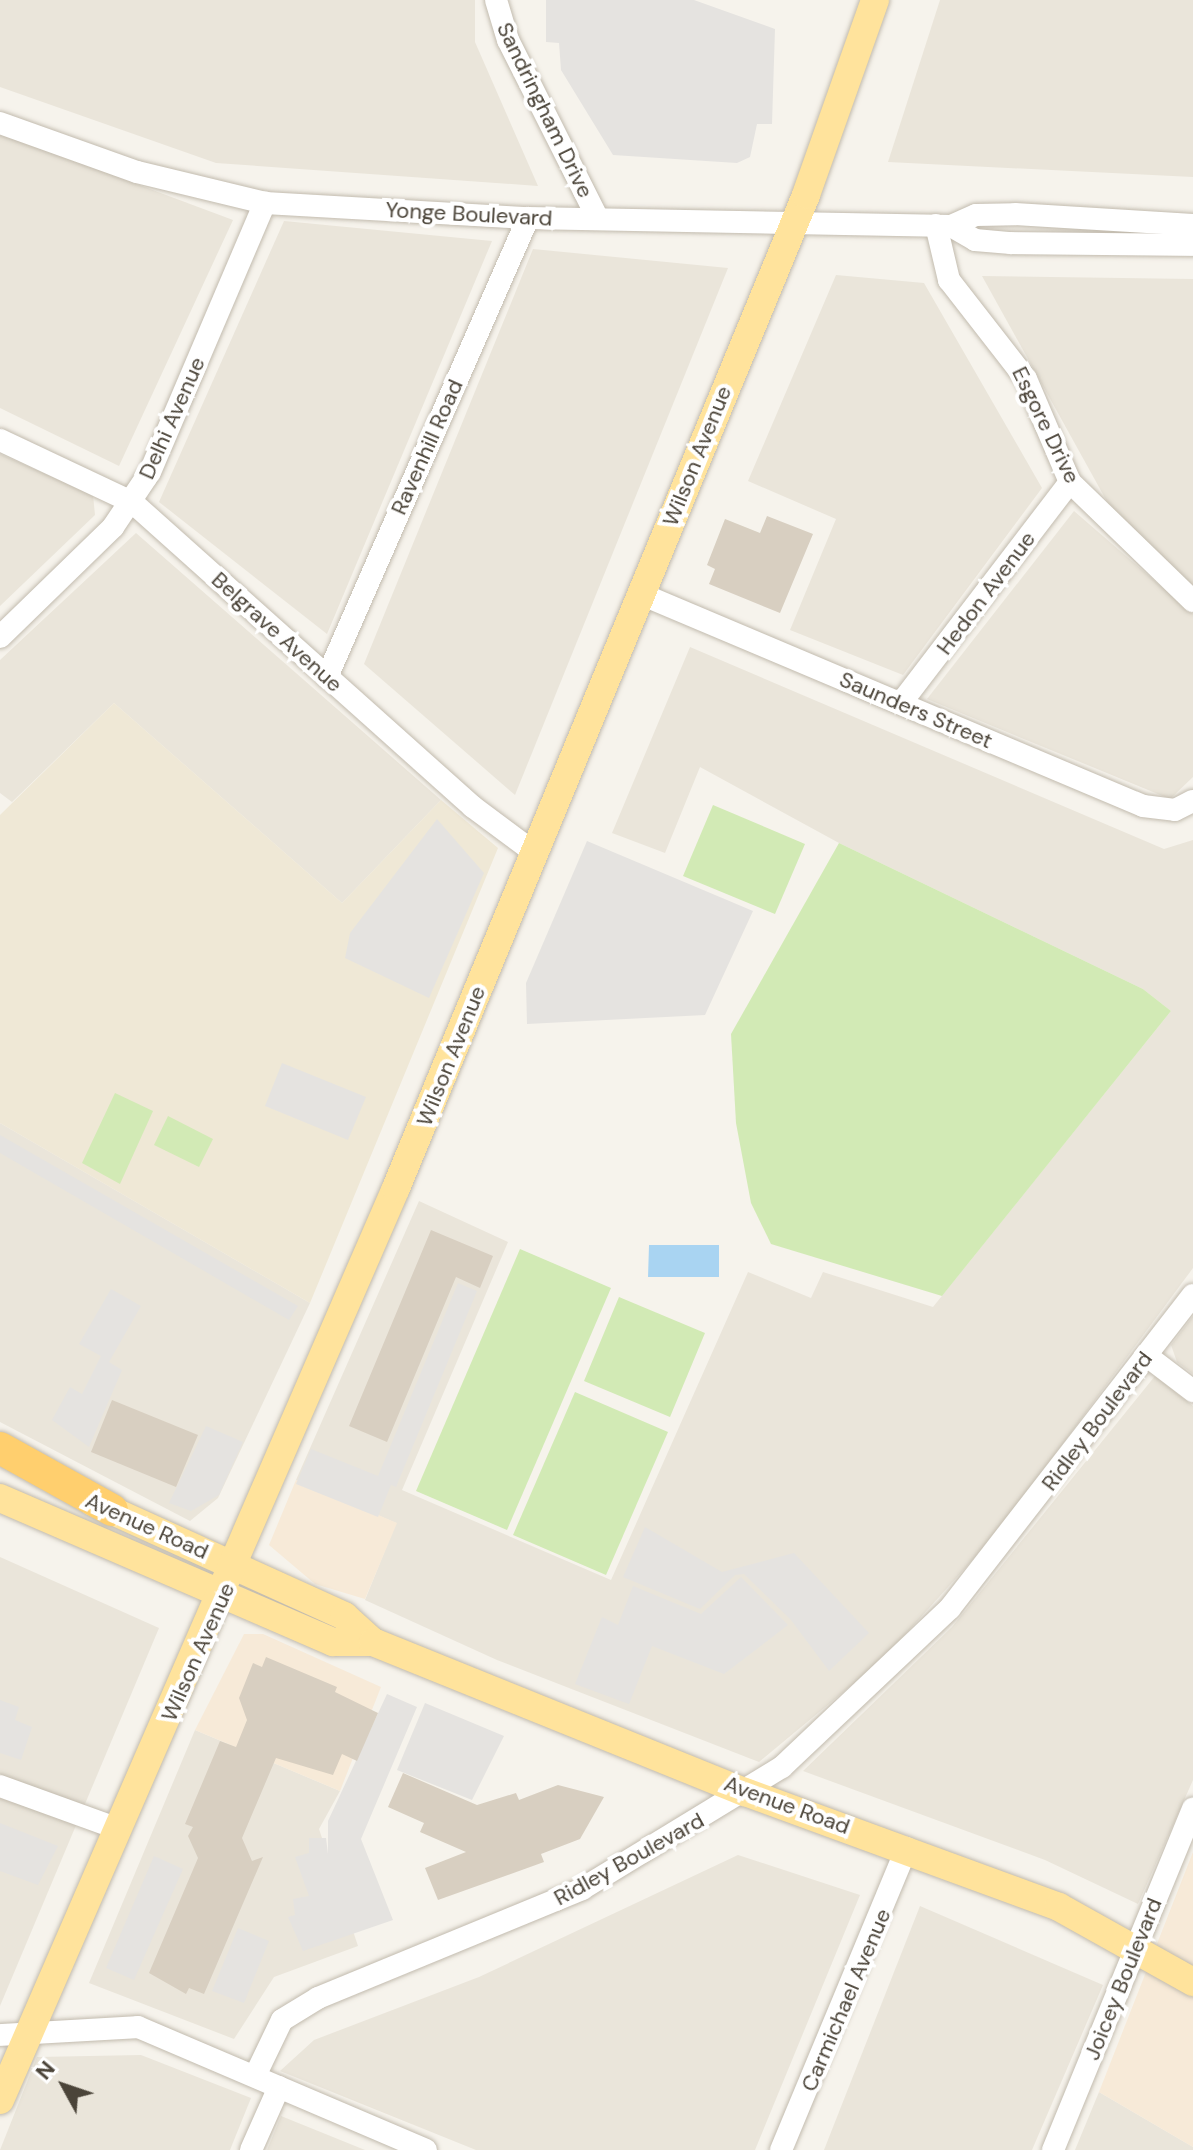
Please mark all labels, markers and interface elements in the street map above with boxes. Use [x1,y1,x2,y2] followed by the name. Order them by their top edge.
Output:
[491,18,599,202] street label: Sandringham Drive
[385,196,553,232] street label: Yonge Boulevard
[133,353,211,483] street label: Delhi Avenue
[1006,362,1086,488] street label: Esgore Drive
[385,375,469,519] street label: Ravenhill Road
[657,382,737,530] street label: Wilson Avenue
[931,526,1041,660] street label: Hedon Avenue
[206,566,348,698] street label: Belgrave Avenue
[836,666,996,754] street label: Saunders Street
[411,982,491,1130] street label: Wilson Avenue
[1036,1346,1158,1496] street label: Ridley Boulevard
[81,1487,213,1565] street label: Avenue Road
[156,1579,240,1725] street label: Wilson Avenue
[721,1770,853,1840] street label: Avenue Road
[549,1807,709,1911] street label: Ridley Boulevard
[1078,1894,1168,2064] street label: Joicey Boulevard
[796,1905,896,2095] street label: Carmichael Avenue
[24,2046,104,2126] north arrow
[29,2055,61,2086] text: N

